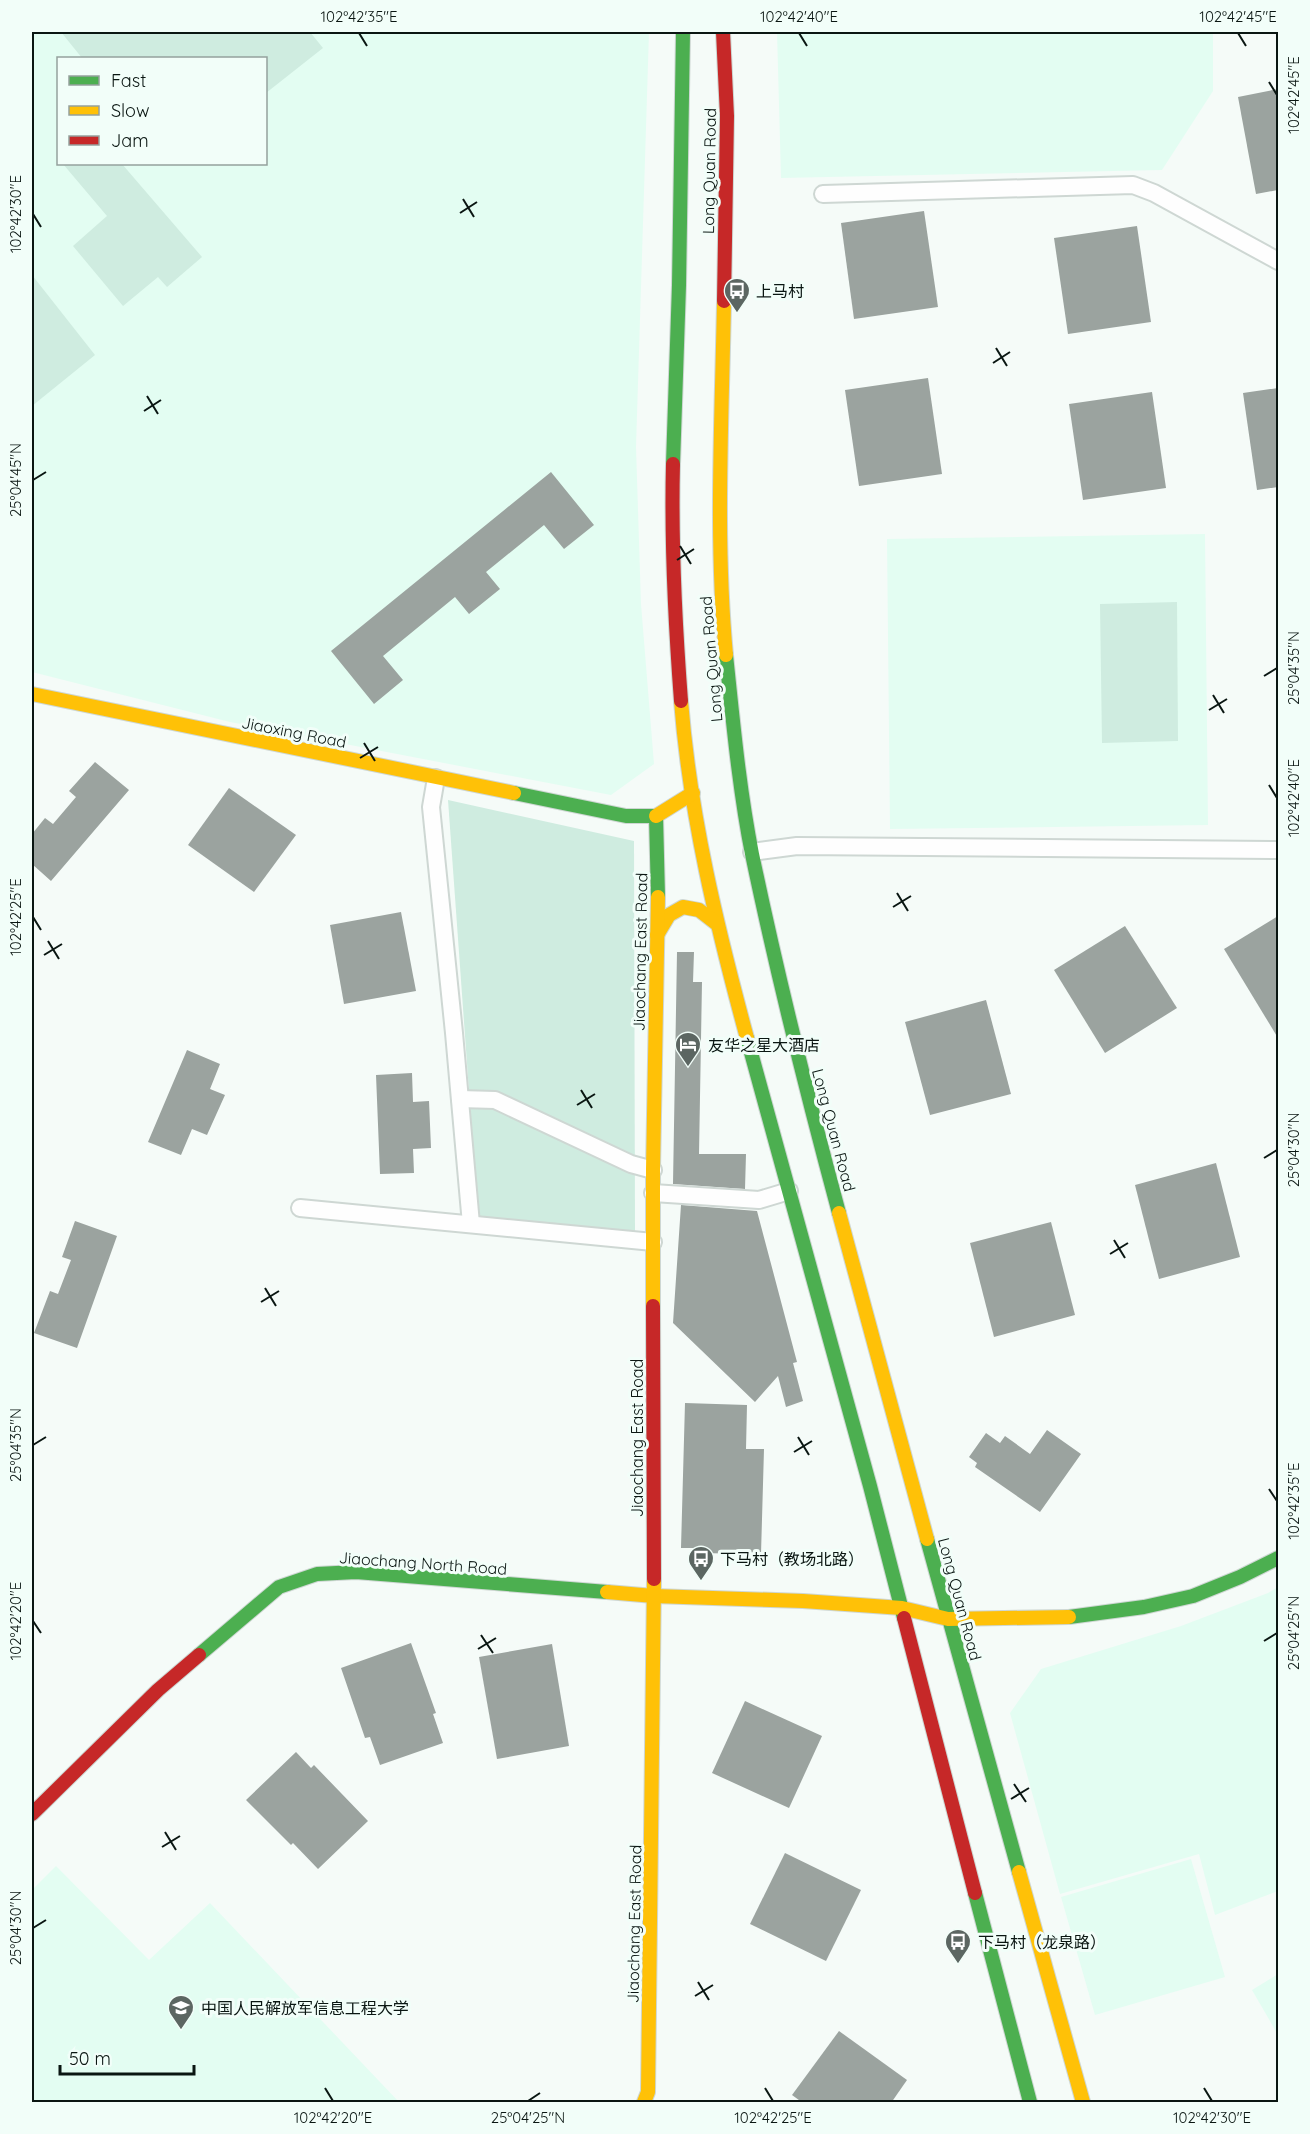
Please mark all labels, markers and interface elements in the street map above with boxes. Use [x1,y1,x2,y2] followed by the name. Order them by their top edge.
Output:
[320,7,398,26] text: 102°42'35"E
[760,7,838,26] text: 102°42'40"E
[1199,7,1277,26] text: 102°42'45"E
[1284,56,1303,134] text: 102°42'45"E
[57,57,267,165] legend
[111,69,146,92] text: Fast
[111,99,149,122] text: Slow
[698,108,720,234] street label: Long Quan Road
[111,129,149,152] text: Jam
[6,175,25,253] text: 102°42'30"E
[722,276,752,314] bus stop icon: 上马村
[756,281,804,301] place label: 上马村
[6,443,25,517] text: 25°04'45"N
[696,595,726,723] street label: Long Quan Road
[1284,631,1303,705] text: 25°04'35"N
[240,712,348,752] street label: Jiaoxing Road
[1284,759,1303,837] text: 102°42'40"E
[629,873,651,1031] street label: Jiaochang East Road
[6,878,25,956] text: 102°42'25"E
[673,1030,703,1068] hotel icon: 友华之星大酒店
[708,1035,820,1055] place label: 友华之星大酒店
[808,1066,860,1194] street label: Long Quan Road
[1284,1113,1303,1187] text: 25°04'30"N
[627,1359,647,1517] street label: Jiaochang East Road
[6,1408,25,1482] text: 25°04'35"N
[1284,1462,1303,1540] text: 102°42'35"E
[934,1535,986,1663] street label: Long Quan Road
[686,1544,716,1582] bus stop icon: 下马村（教场北路）
[338,1547,508,1579] street label: Jiaochang North Road
[720,1549,864,1569] place label: 下马村（教场北路）
[6,1582,25,1660] text: 102°42'20"E
[1284,1596,1303,1670] text: 25°04'25"N
[623,1845,645,2003] street label: Jiaochang East Road
[6,1891,25,1965] text: 25°04'30"N
[943,1927,973,1965] bus stop icon: 下马村（龙泉路）
[978,1932,1106,1952] place label: 下马村（龙泉路）
[166,1993,196,2031] school or university icon: 中国人民解放军信息工程大学
[201,1998,409,2018] place label: 中国人民解放军信息工程大学
[60,2038,194,2076] scale bar
[69,2047,111,2070] text: 50 m
[294,2108,372,2127] text: 102°42'20"E
[491,2108,565,2127] text: 25°04'25"N
[734,2108,812,2127] text: 102°42'25"E
[1173,2108,1251,2127] text: 102°42'30"E

